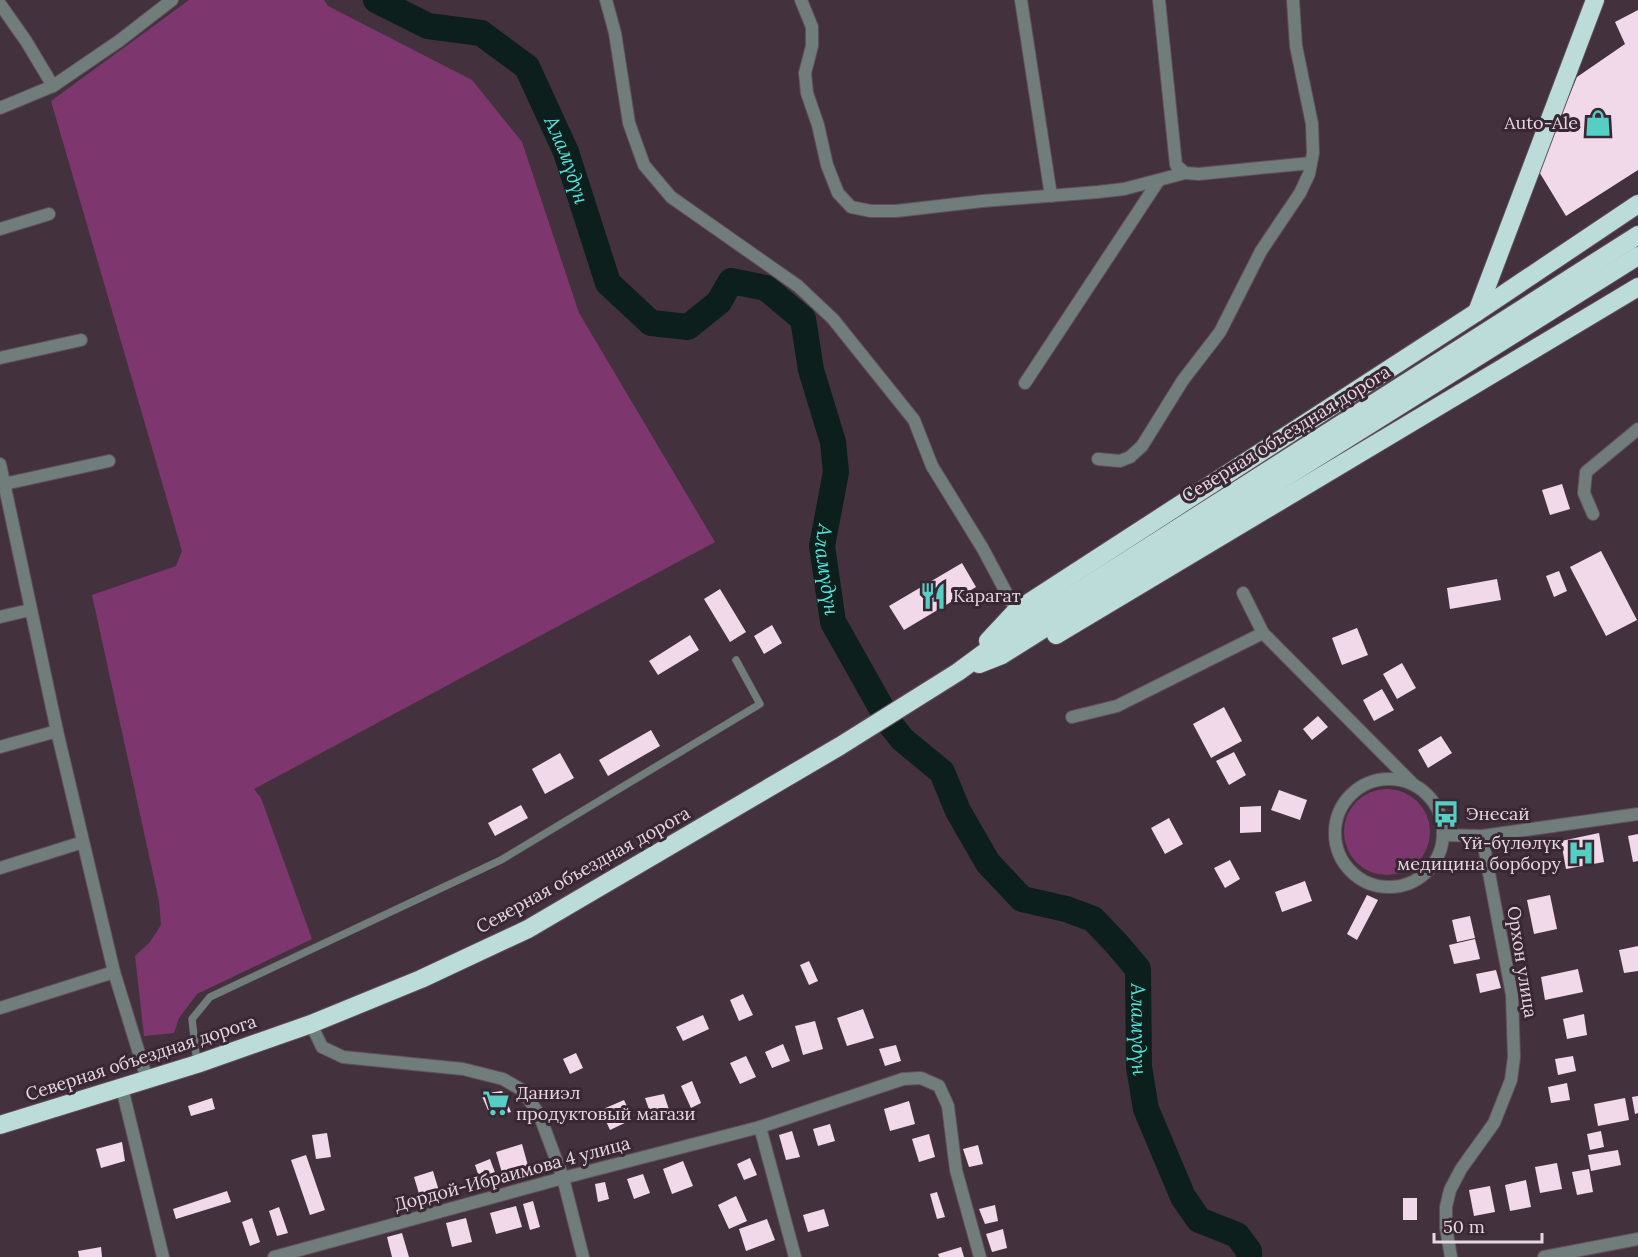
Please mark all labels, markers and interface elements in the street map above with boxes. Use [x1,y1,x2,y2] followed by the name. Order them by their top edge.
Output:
[1583,108,1613,138] shop icon: Auto-Ale
[539,111,595,207] water label: Аламүдүн
[1503,111,1578,134] place label: Auto-Ale
[1177,360,1394,507] street label: Северная объездная дорога
[810,521,845,617] water label: Аламүдүн
[918,581,948,611] restaurant icon: Карагат
[953,584,1021,607] place label: Карагат
[1431,799,1461,829] bus stop icon: Энесай
[472,801,694,938] street label: Северная объездная дорога
[1466,802,1530,825] place label: Энесай
[1397,831,1561,875] place label: Үй-бүлөлүк медицина борбору
[1566,838,1596,868] hospital icon: Үй-бүлөлүк медицина борбору
[1502,904,1543,1019] street label: Орхон улица
[1126,982,1153,1077] water label: Аламүдүн
[23,1009,259,1106] street label: Северная объездная дорога
[516,1081,696,1125] place label: Даниэл продуктовый магази
[481,1088,511,1118] supermarket icon: Даниэл продуктовый магази
[391,1131,632,1216] street label: Дордой-Ибраимова 4 улица
[1434,1206,1542,1244] scale bar
[1443,1215,1485,1238] text: 50 m

